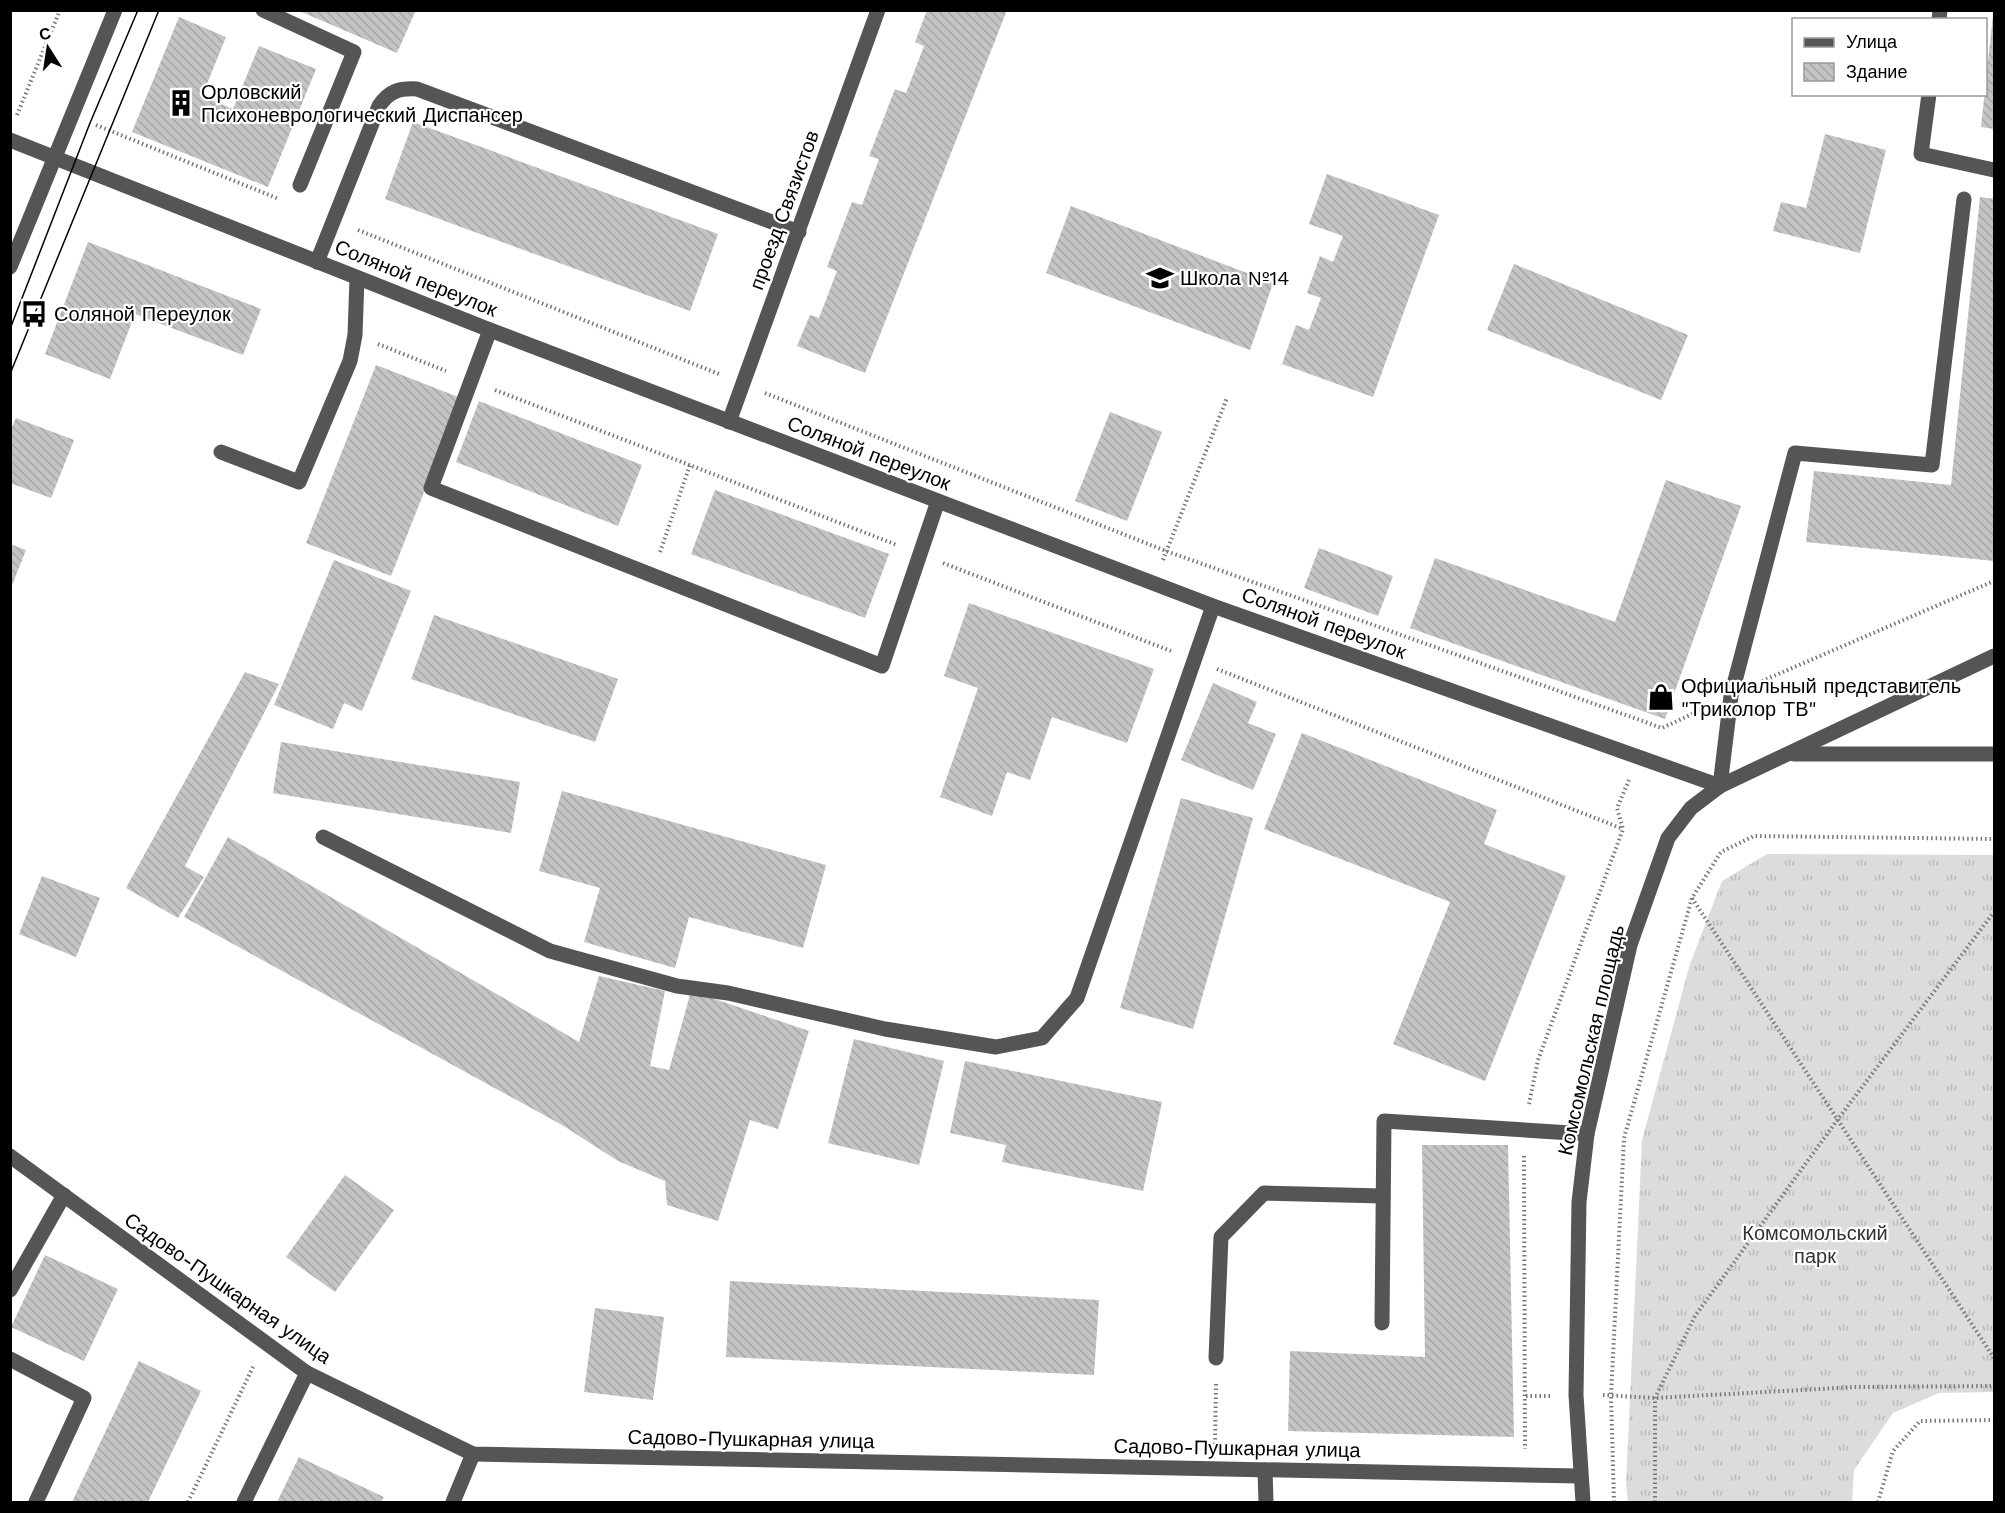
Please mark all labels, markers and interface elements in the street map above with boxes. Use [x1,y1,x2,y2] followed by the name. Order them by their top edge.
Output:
[18,18,78,78] north arrow
[1792,18,1987,96] legend
[37,23,53,44] text: С
[1846,31,1898,52] text: Улица
[1846,61,1907,82] text: Здание
[201,80,523,127] place label: Орловский Психоневрологический Диспансер
[166,88,196,118] building icon: Орловский Психоневрологический Диспансер
[744,127,824,293] street label: проезд Связистов
[331,234,501,322] street label: Соляной переулок
[1145,263,1175,293] school or university icon: Школа №14
[1180,266,1290,290] place label: Школа №14
[19,299,49,329] bus stop icon: Соляной Переулок
[54,302,231,326] place label: Соляной Переулок
[784,411,954,495] street label: Соляной переулок
[1239,582,1410,664] street label: Соляной переулок
[1681,674,1961,721] place label: Официальный представитель "Триколор ТВ"
[1646,682,1676,712] shop icon: Официальный представитель "Триколор ТВ"
[1553,922,1629,1158] street label: Комсомольская площадь
[120,1207,337,1369] street label: Садово-Пушкарная улица
[1742,1221,1888,1268] park label: Комсомольский парк
[627,1425,876,1453] street label: Садово-Пушкарная улица
[1113,1434,1362,1462] street label: Садово-Пушкарная улица

